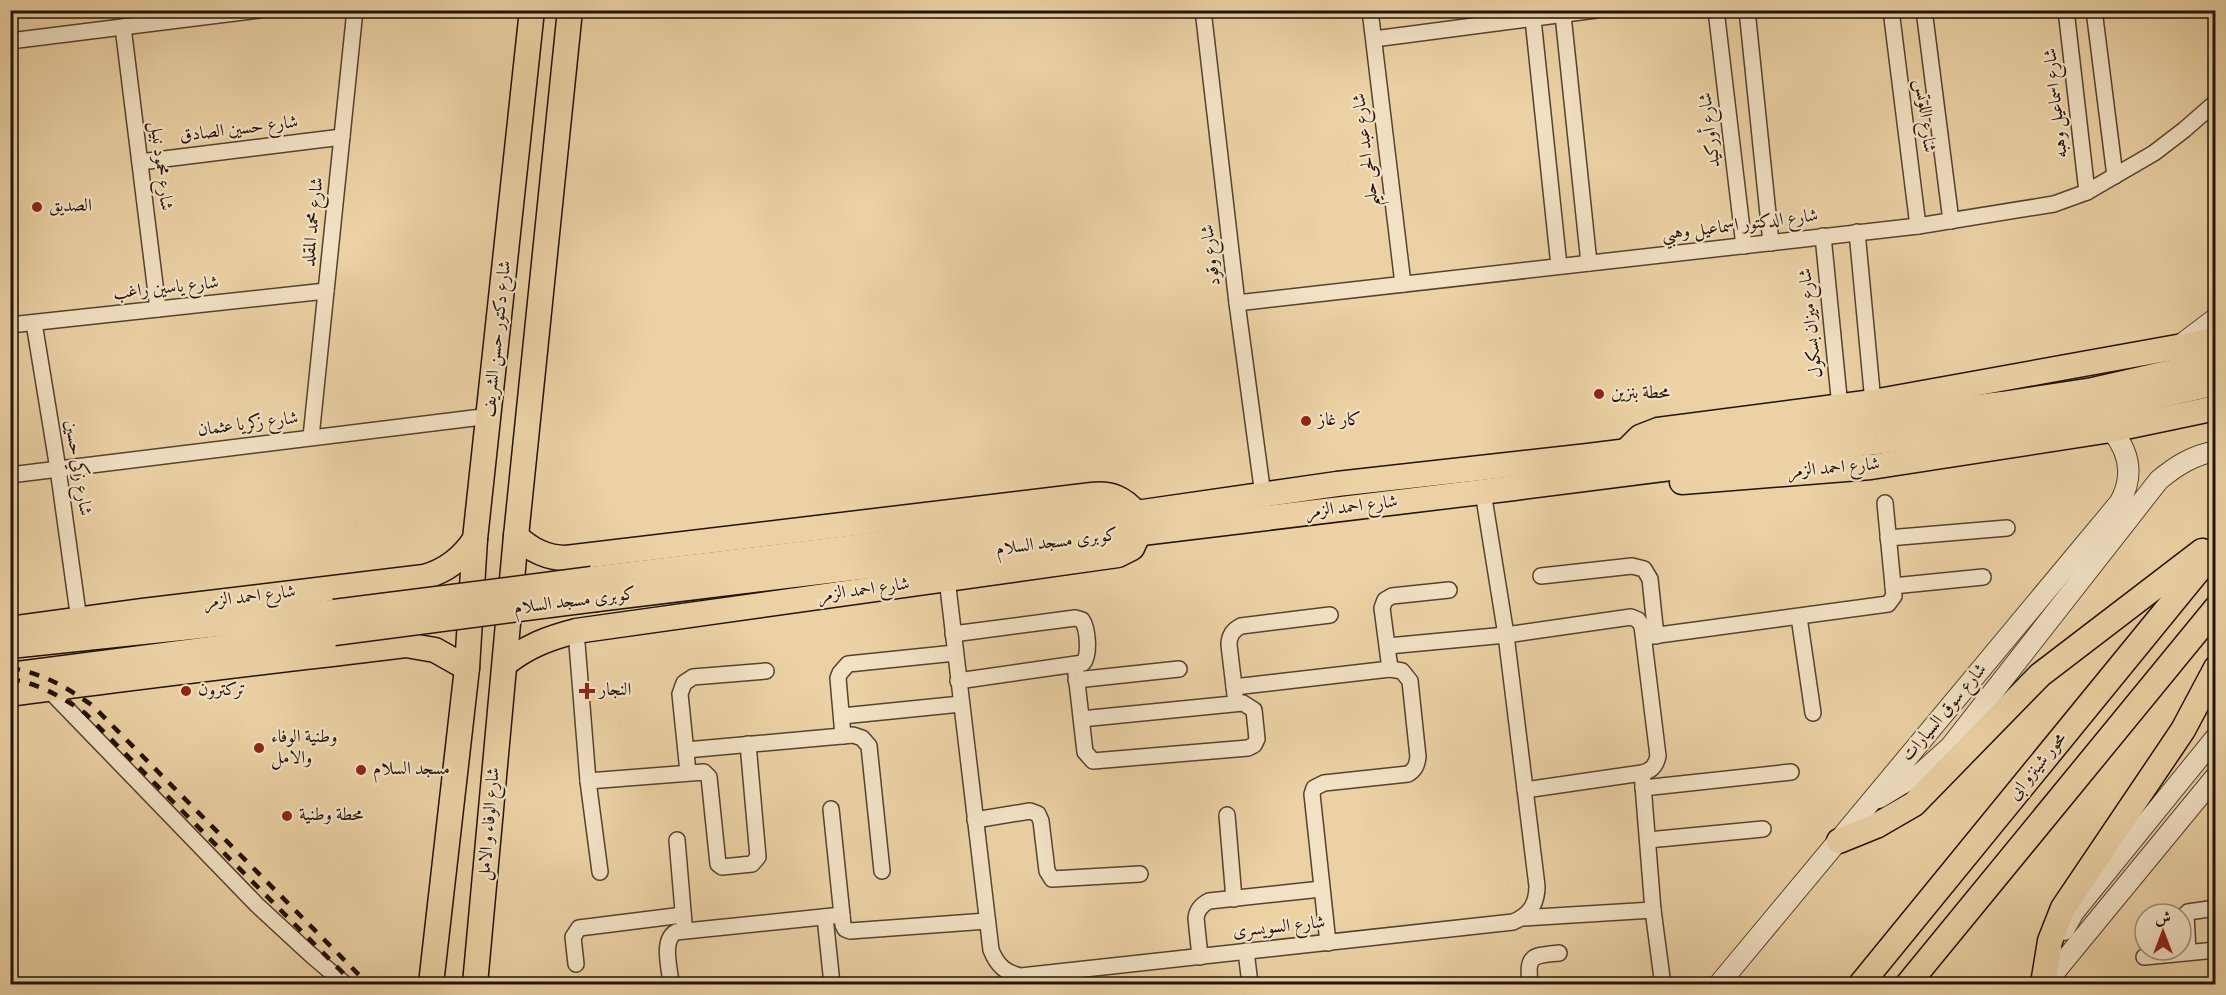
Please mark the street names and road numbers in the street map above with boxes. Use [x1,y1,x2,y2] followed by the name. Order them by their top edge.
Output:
[2038,47,2076,159] street label: شارع اسماعيل وهبه
[1907,78,1941,154] street label: شارع اللوتس
[1347,91,1390,208] street label: شارع عبد الحى حليم
[1691,91,1729,169] street label: شارع أوركيد
[178,110,300,150] street label: شارع حسين الصادق
[142,120,178,212] street label: شارع محمود نبيل
[296,176,332,268] street label: شارع محمد المقلد
[1660,203,1820,250] street label: شارع الدكتور اسماعيل وهبي
[1195,223,1229,287] street label: شارع وقود
[477,259,519,419] street label: شارع دكتور حسن الشريف
[1793,267,1831,379] street label: شارع ميزان بسكول
[112,271,220,307] street label: شارع ياسين راغب
[196,406,300,444] street label: شارع زكريا عثمان
[57,418,98,518] street label: شارع زكي حسين
[1787,452,1881,486] street label: شارع احمد الزمر
[1305,489,1399,527] street label: شارع احمد الزمر
[995,523,1120,564] street label: كوبرى مسجد السلام
[817,572,911,610] street label: شارع احمد الزمر
[203,579,297,617] street label: شارع احمد الزمر
[513,582,638,623] street label: كوبرى مسجد السلام
[1896,658,1994,768] street label: شارع سوق السيارات
[2002,727,2074,807] street label: محور شينزو ابى
[472,766,508,882] street label: شارع الوفاء و الامل
[1231,910,1327,946] street label: شارع السويسرى

